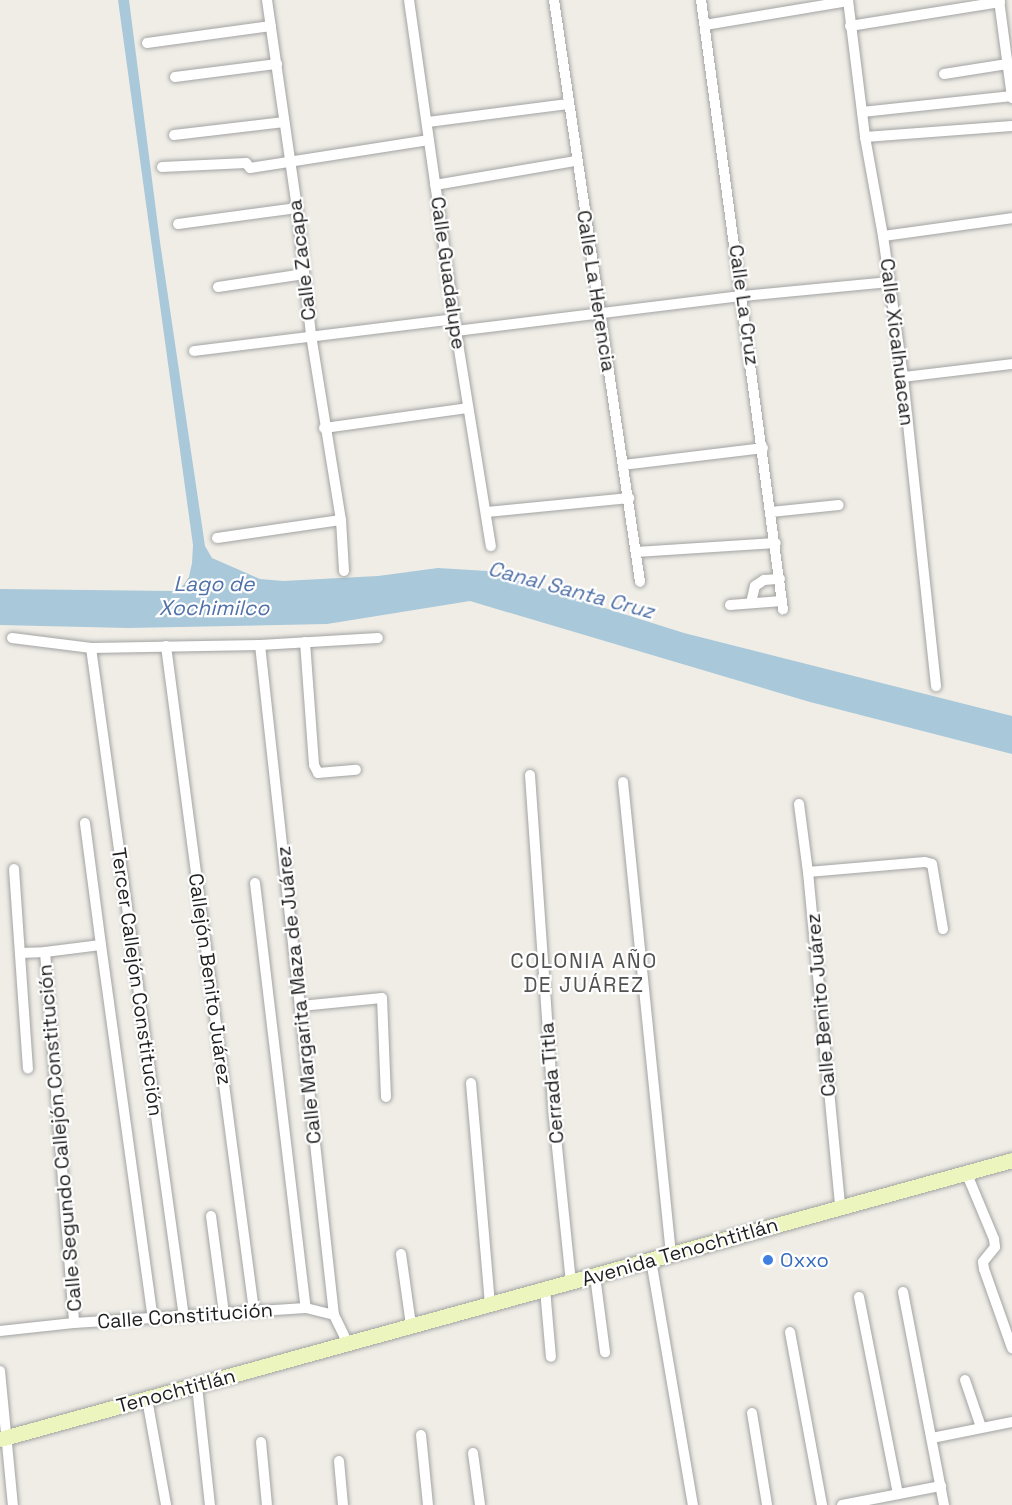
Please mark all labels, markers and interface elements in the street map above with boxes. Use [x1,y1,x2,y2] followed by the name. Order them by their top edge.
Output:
[425,195,471,351] street label: Calle Guadalupe
[283,198,321,322] street label: Calle Zacapa
[571,208,621,374] street label: Calle La Herencia
[724,243,764,367] street label: Calle La Cruz
[875,257,919,427] street label: Calle Xicalhuacan
[485,556,657,624] water label: Canal Santa Cruz
[159,571,269,621] water label: Lago de Xochimilco
[271,845,327,1145] street label: Calle Margarita Maza de Juárez
[106,846,168,1118] street label: Tercer Callejón Constitución
[183,872,237,1086] street label: Callejón Benito Juárez
[801,912,841,1098] street label: Calle Benito Juárez
[510,948,658,998] district label: COLONIA AÑO DE JUÁREZ
[33,963,87,1313] street label: Calle Segundo Callejón Constitución
[535,1021,569,1145] street label: Cerrada Titla
[579,1212,781,1292] street label: Avenida Tenochtitlán
[780,1248,829,1272] place label: Oxxo
[761,1253,775,1267] marker: Oxxo
[96,1298,274,1334] street label: Calle Constitución
[114,1364,238,1418] street label: Tenochtitlán

